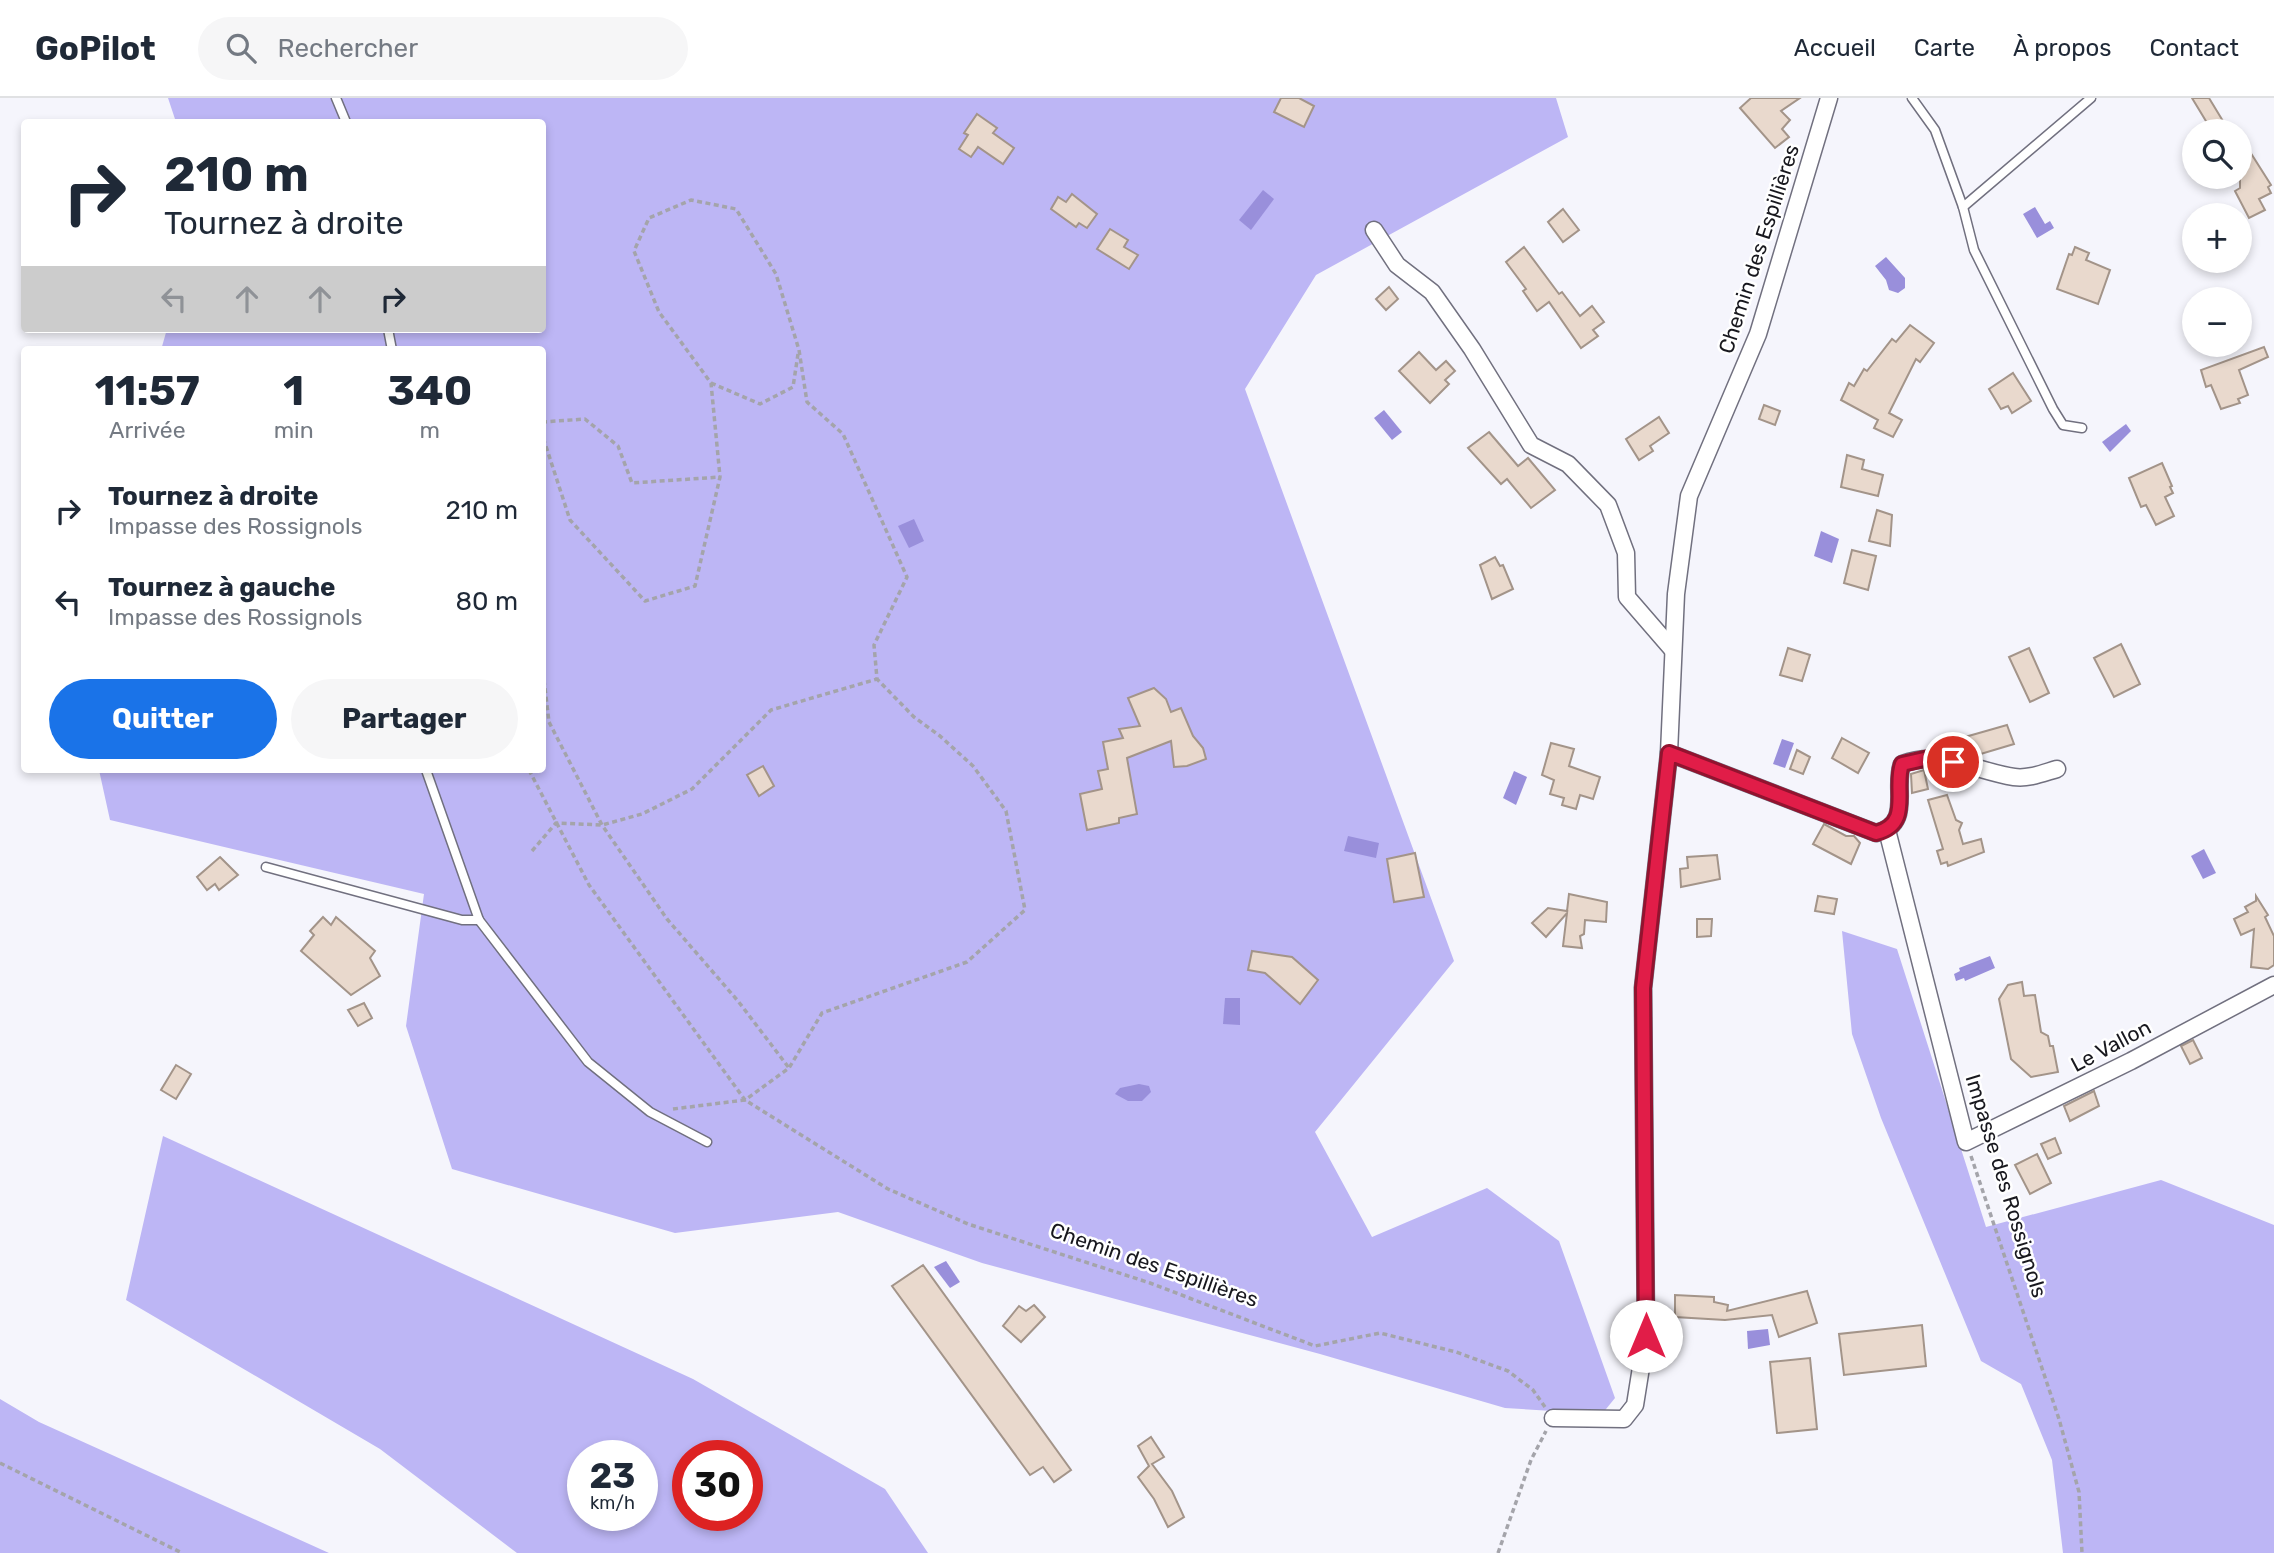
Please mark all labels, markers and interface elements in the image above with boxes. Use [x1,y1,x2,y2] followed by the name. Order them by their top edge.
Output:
[198,17,688,80] search box
[35,29,156,68] text: GoPilot
[222,29,260,67] icon: search
[278,33,418,64] text: Rechercher
[1794,34,1876,62] text: Accueil
[1914,34,1975,62] text: Carte
[2013,34,2112,62] text: À propos
[2150,34,2239,62] text: Contact
[2182,119,2252,357] map controls
[2182,119,2252,189] button: search
[1713,141,1804,357] street label: Chemin des Espillières
[164,145,309,203] text: 210 m
[49,147,140,238] icon: right
[2182,203,2252,273] button: +
[164,204,404,242] text: Tournez à droite
[155,280,193,318] icon: left
[228,280,266,318] icon: ahead
[301,280,339,318] icon: ahead
[374,280,412,318] icon: right
[2182,287,2252,357] button: −
[95,366,200,416] text: 11:57
[283,366,304,416] text: 1
[387,366,472,416] text: 340
[109,416,186,444] text: Arrivée
[274,416,314,444] text: min
[420,416,440,444] text: m
[108,481,318,512] text: Tournez à droite
[49,492,87,530] icon: right
[446,495,518,526] text: 210 m
[108,512,362,540] text: Impasse des Rossignols
[108,572,336,603] text: Tournez à gauche
[49,583,87,621] icon: left
[455,586,518,617] text: 80 m
[108,603,362,631] text: Impasse des Rossignols
[49,679,277,759] button: Quitter
[291,679,518,759] button: Partager
[1923,732,1983,792] pin
[1934,743,1972,781] icon: arrive
[2066,1014,2155,1077] street label: Le Vallon
[1961,1071,2052,1301] street label: Impasse des Rossignols
[1047,1217,1262,1312] street label: Chemin des Espillières
[1609,1299,1683,1373] position arrow
[672,1440,763,1531] speed limit sign: 30
[590,1455,635,1497] text: 23
[590,1492,635,1514] text: km/h

